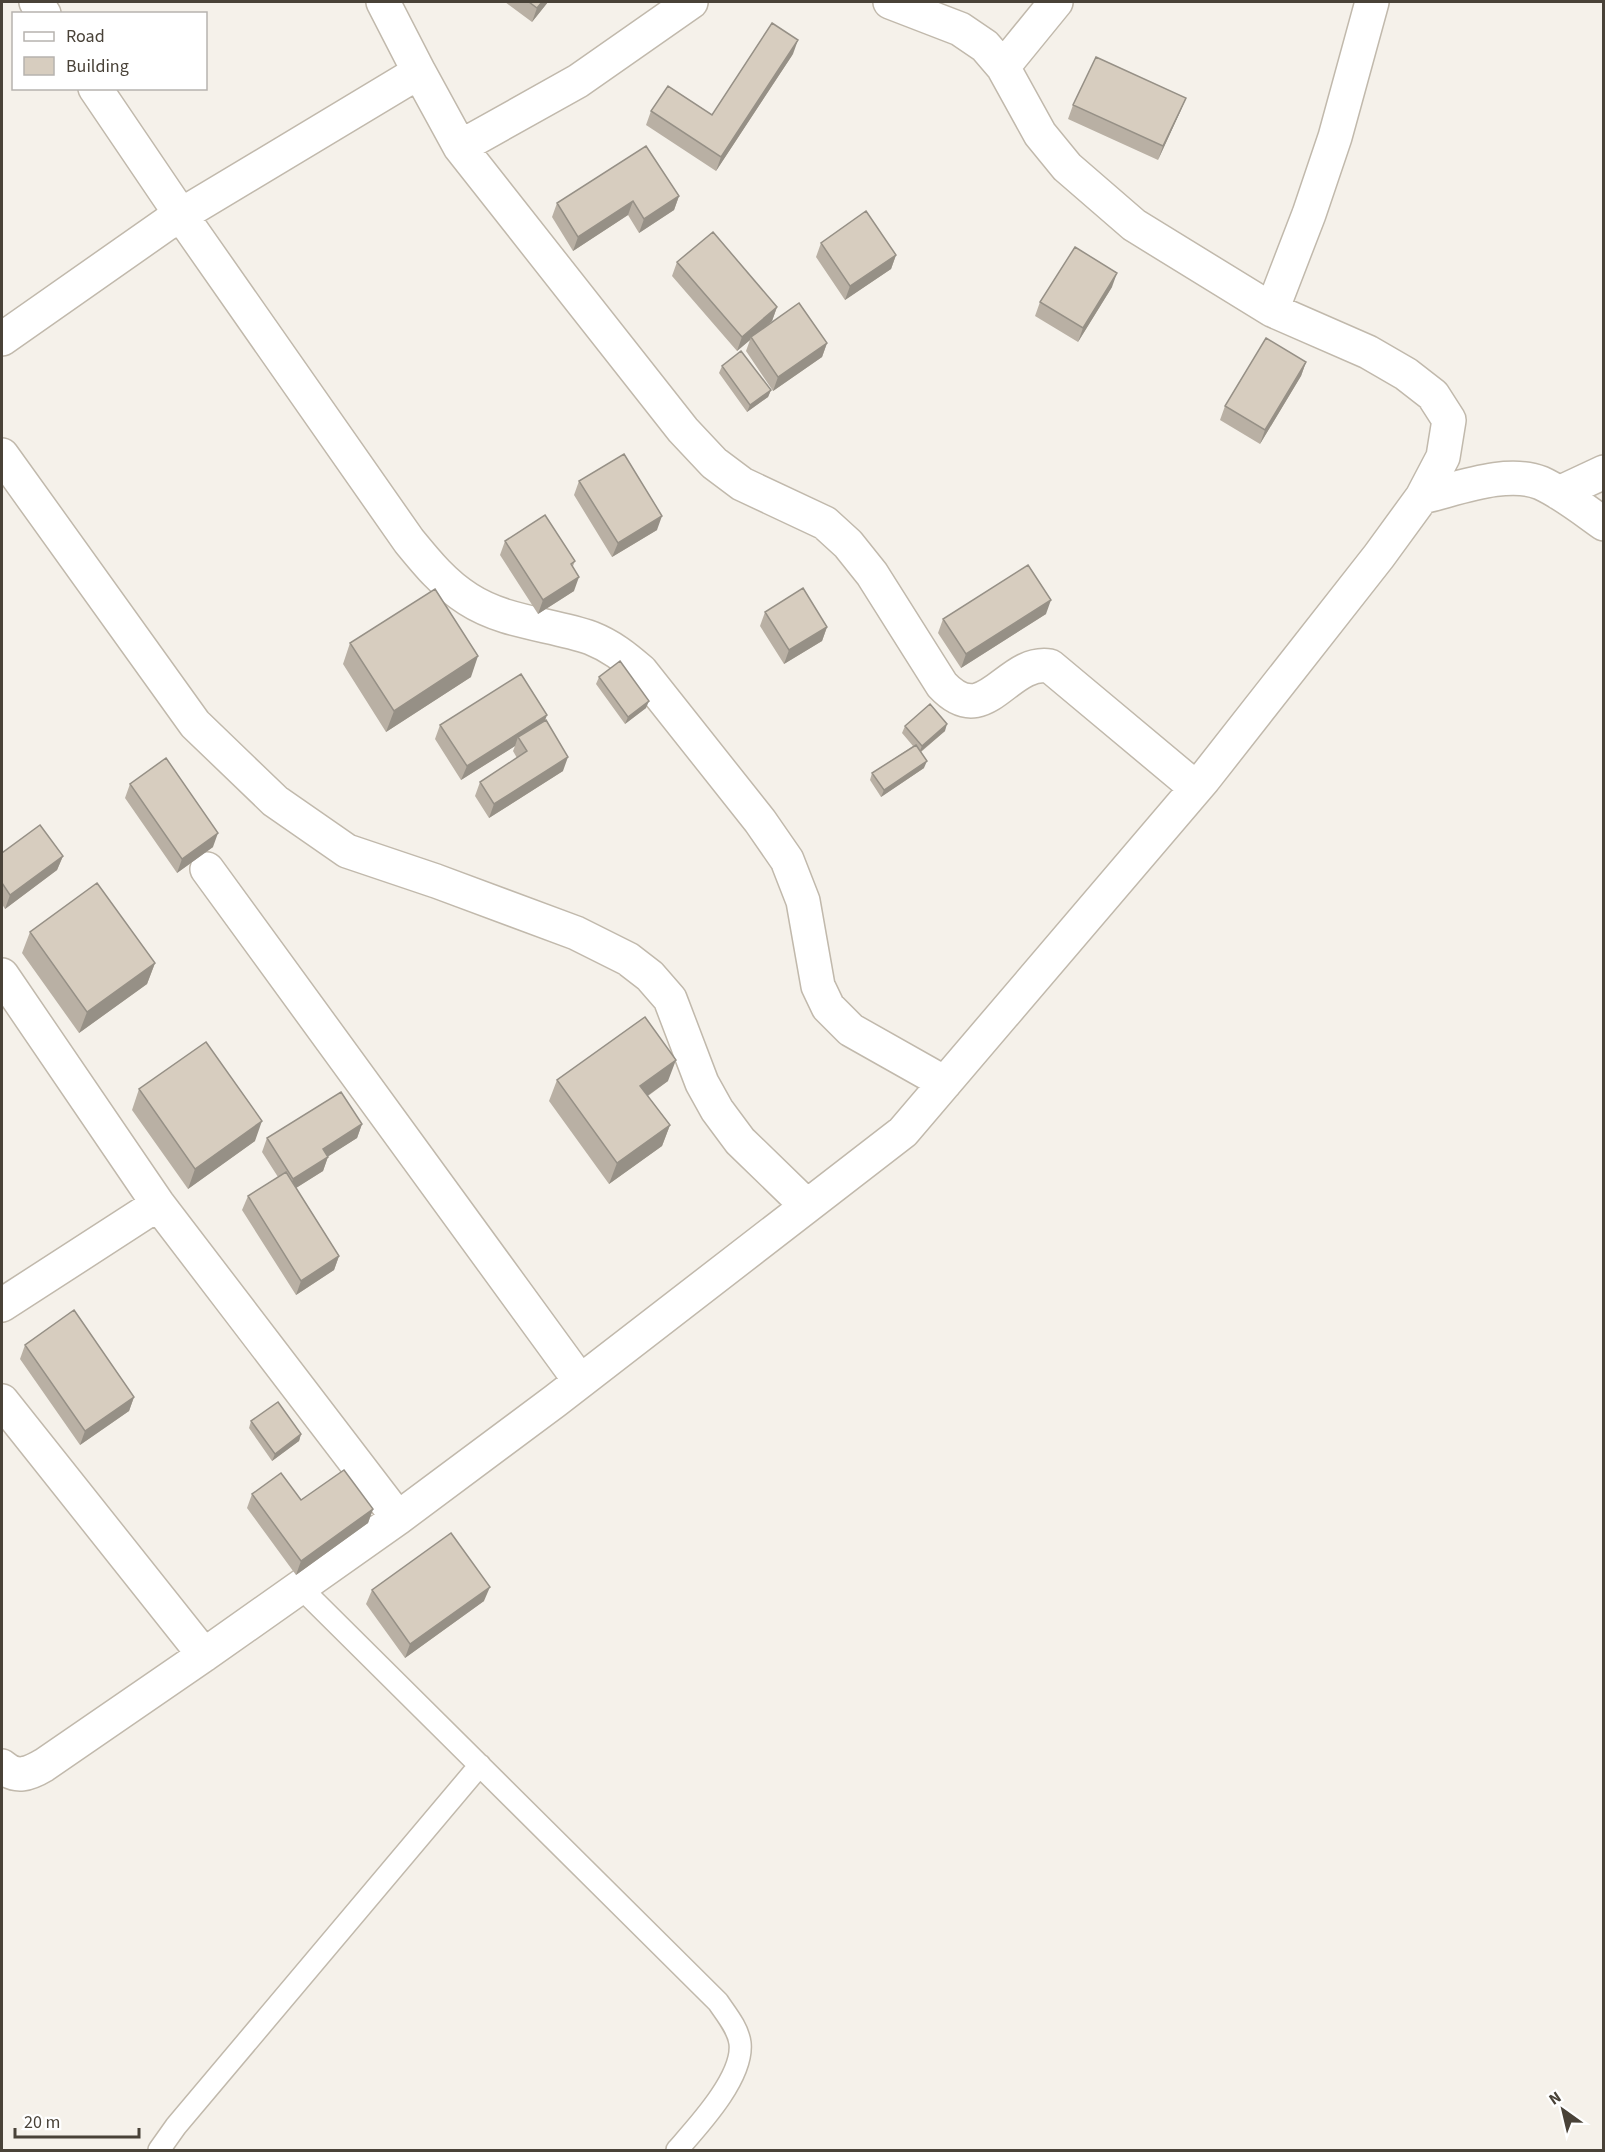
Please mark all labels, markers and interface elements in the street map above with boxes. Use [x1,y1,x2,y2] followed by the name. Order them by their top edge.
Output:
[12,12,207,90] legend
[66,24,105,49] text: Road
[66,54,129,79] text: Building
[1533,2080,1593,2140] north arrow
[1545,2086,1566,2110] text: N
[15,2101,140,2139] scale bar
[24,2110,60,2135] text: 20 m

